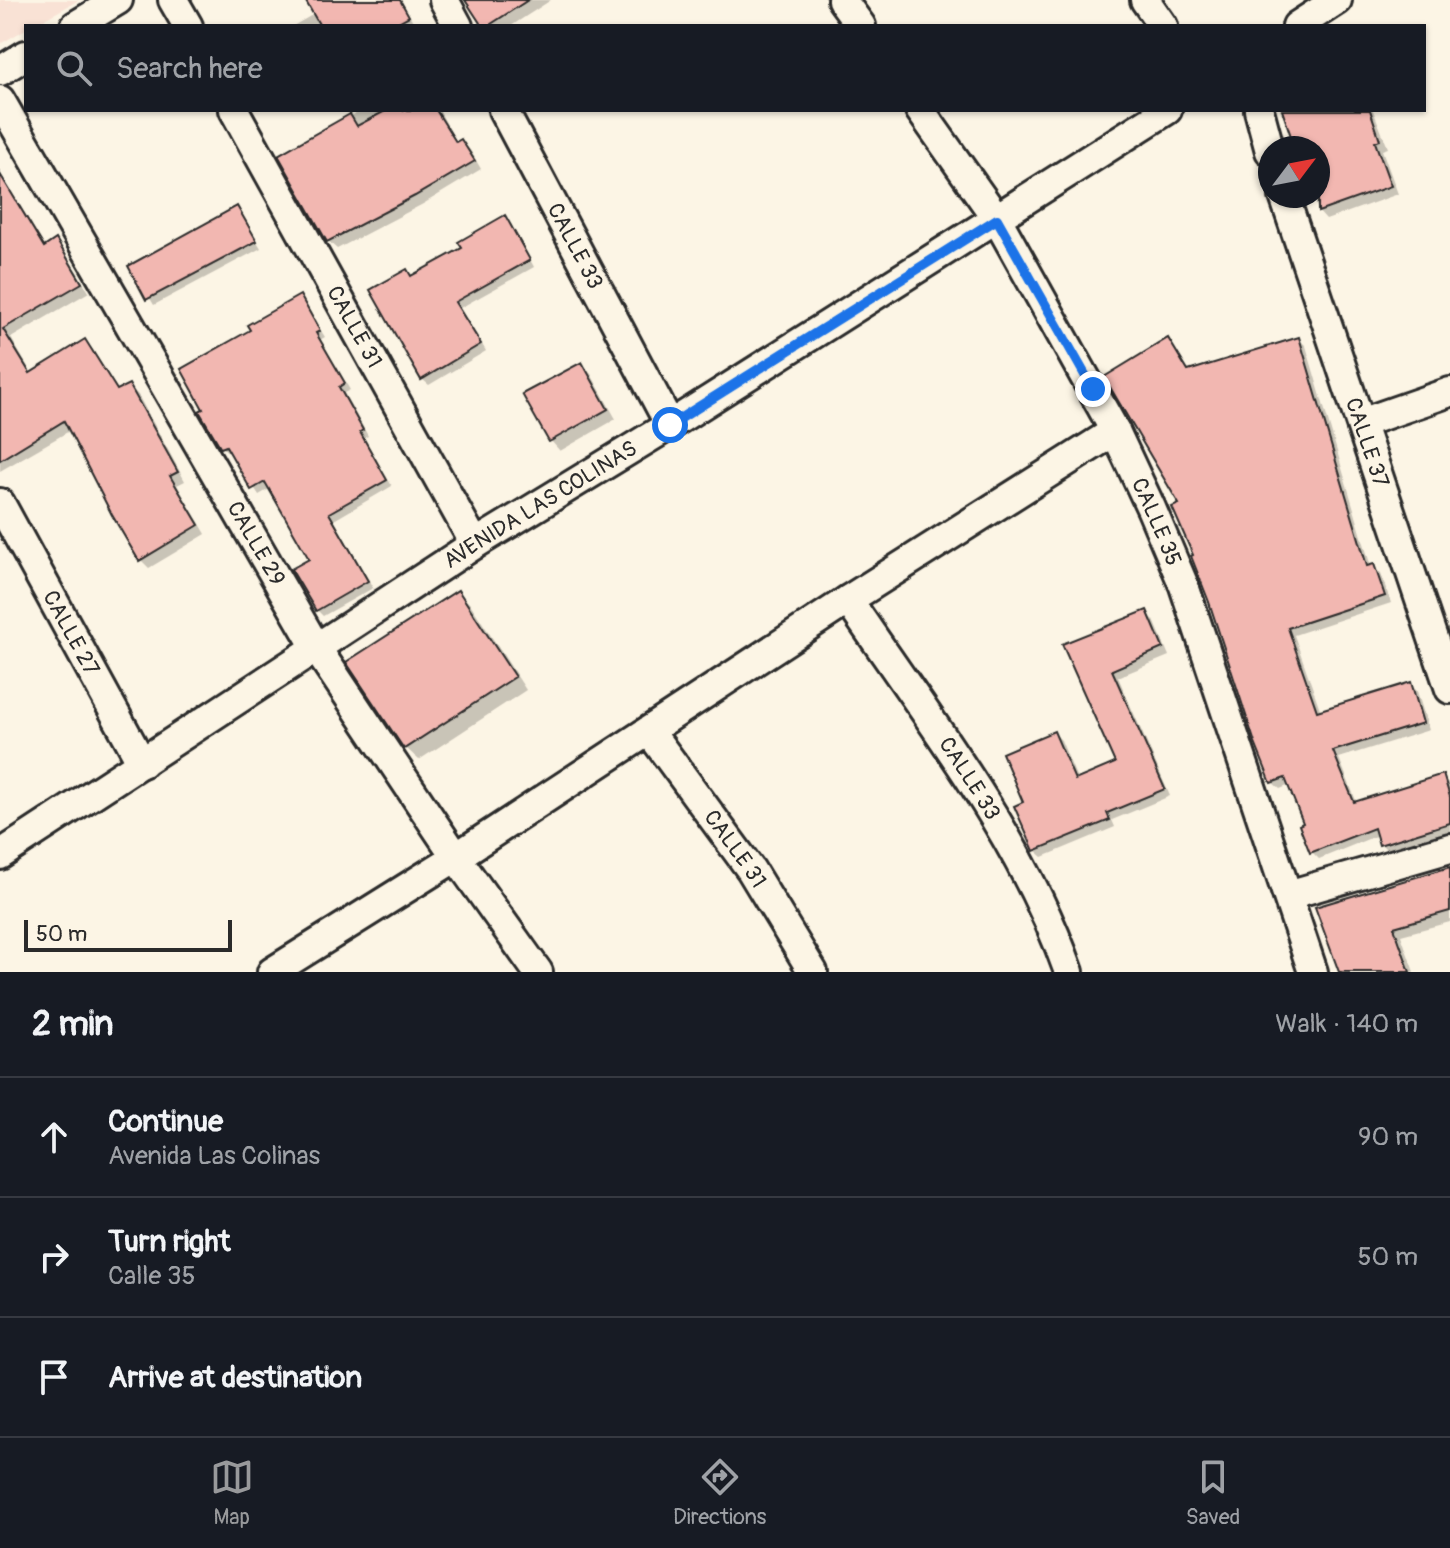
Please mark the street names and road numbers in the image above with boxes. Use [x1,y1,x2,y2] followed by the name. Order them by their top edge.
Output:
[541,198,609,294] street label: CALLE 33
[320,281,388,373] street label: CALLE 31
[1339,394,1395,491] street label: CALLE 37
[438,434,642,575] street label: AVENIDA LAS COLINAS
[1125,473,1188,570] street label: CALLE 35
[221,496,291,590] street label: CALLE 29
[36,585,106,681] street label: CALLE 27
[933,732,1007,825] street label: CALLE 33
[698,804,773,893] street label: CALLE 31

